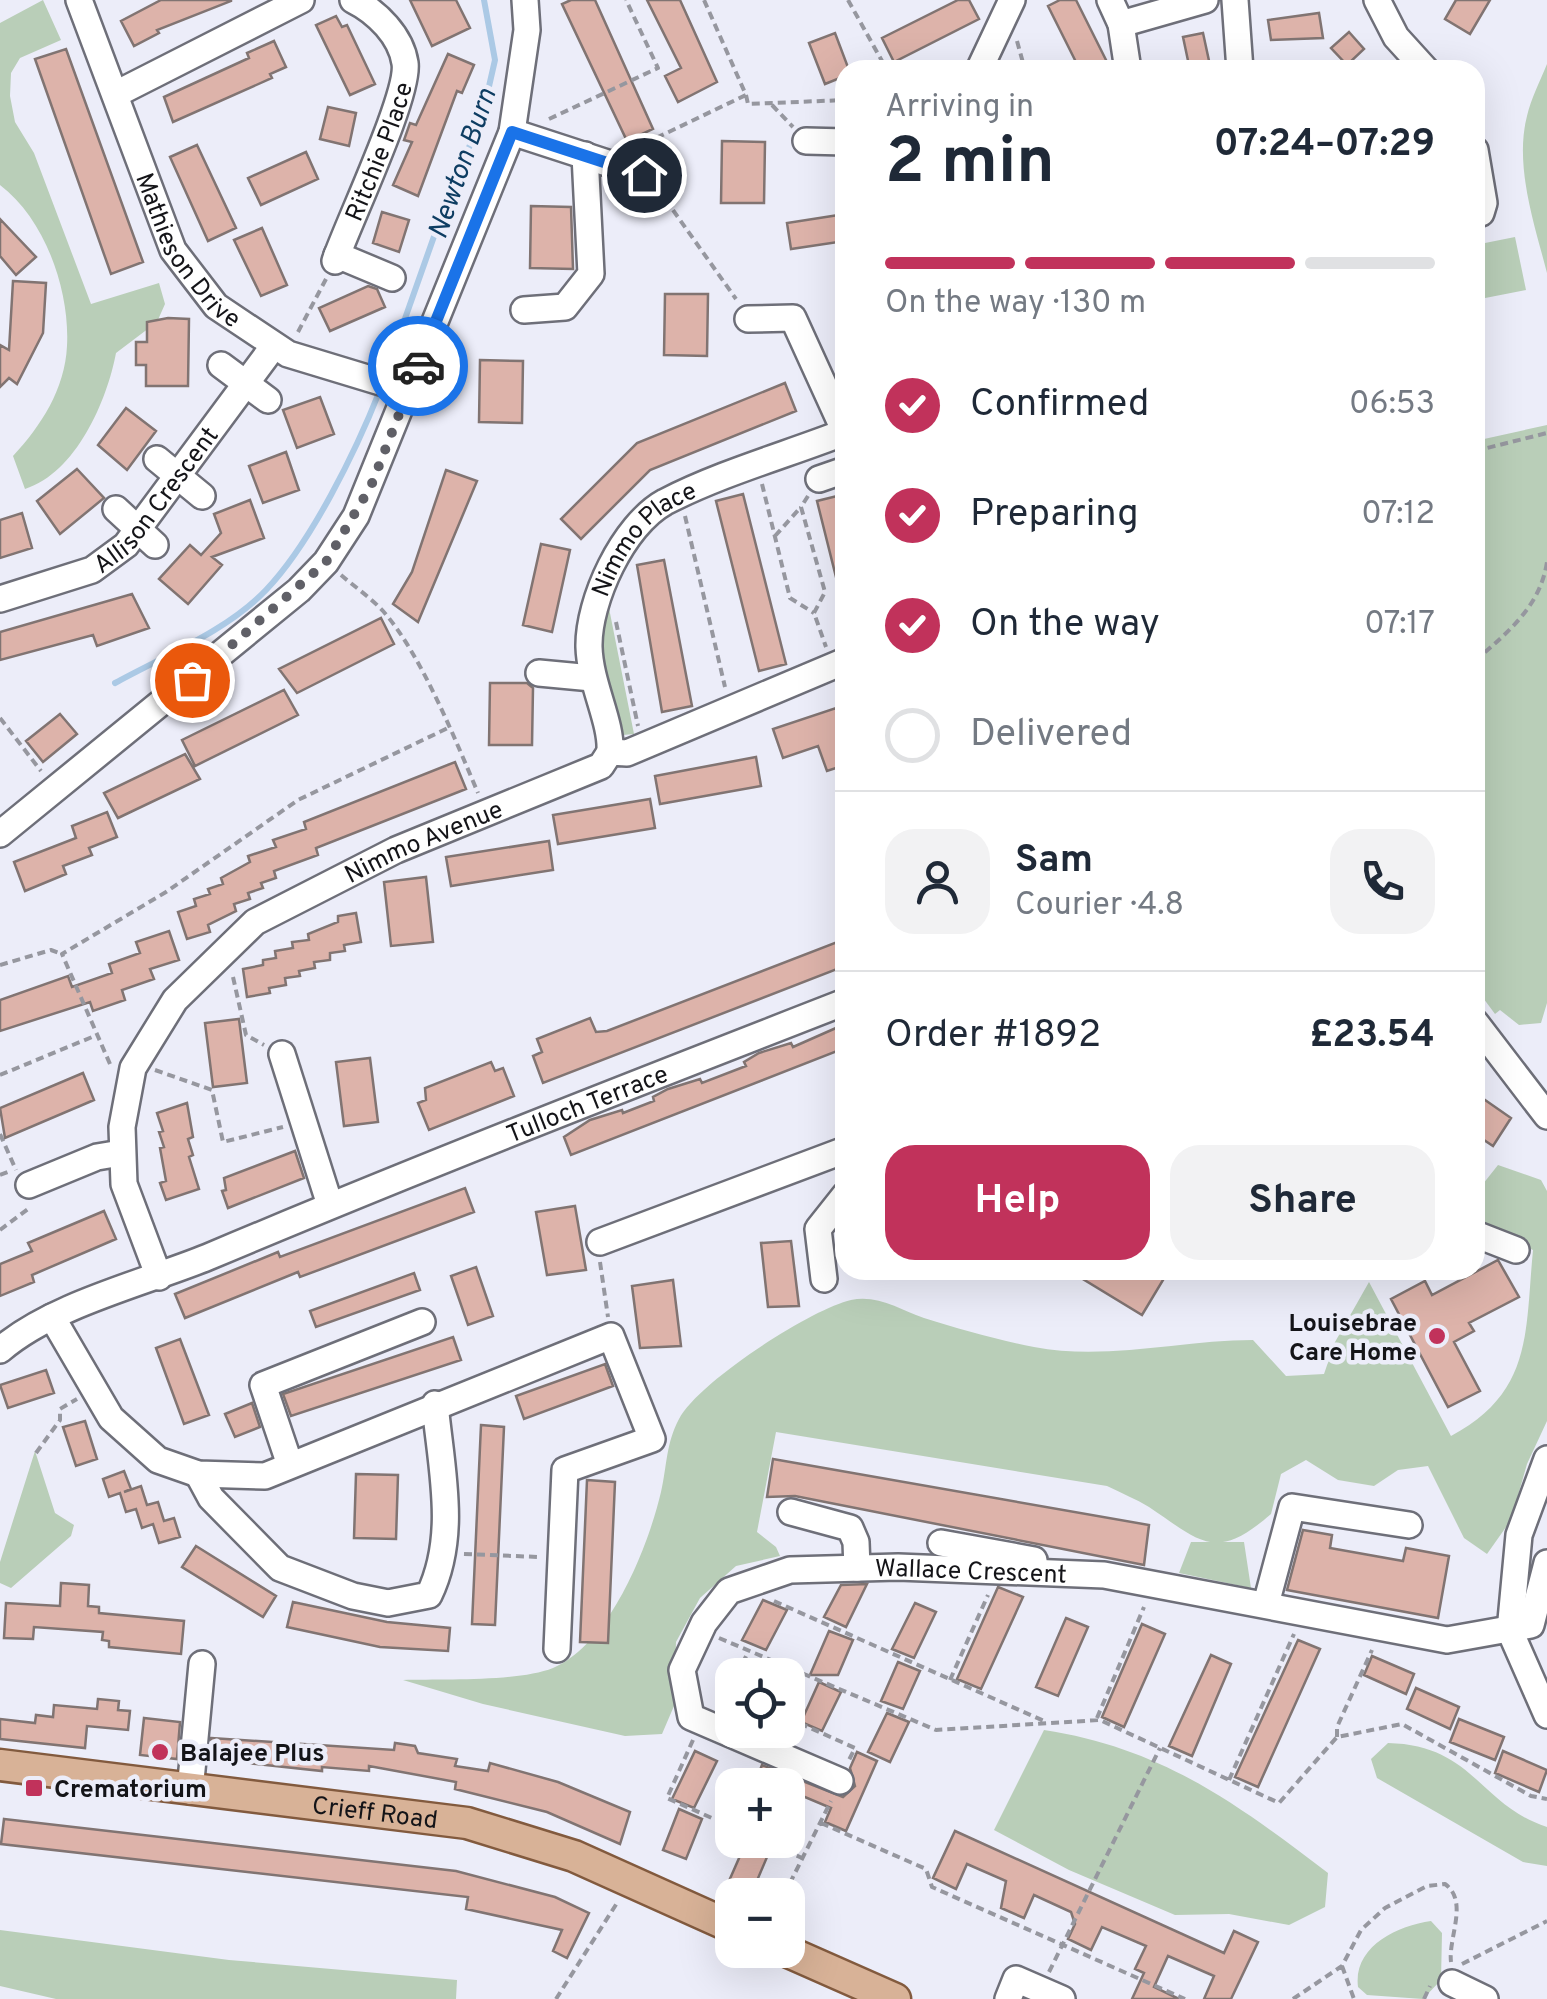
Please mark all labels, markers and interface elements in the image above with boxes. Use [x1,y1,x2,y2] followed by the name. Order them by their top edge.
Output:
[340,79,422,227] street label: Ritchie Place
[421,84,506,244] water label: Newton Burn
[885,88,1034,128] text: Arriving in
[1214,121,1435,170] text: 07:24–07:29
[885,124,1055,206] text: 2 min
[602,133,687,218] pin
[617,148,672,203] icon: home
[126,169,246,337] street label: Mathieson Drive
[885,284,1146,324] text: On the way · 130 m
[368,316,468,416] courier
[391,339,446,394] icon: car
[885,378,940,433] icon: check
[970,381,1149,430] text: Confirmed
[1349,385,1435,425] text: 06:53
[88,422,227,582] street label: Allison Crescent
[586,476,702,602] street label: Nimmo Place
[885,488,940,543] icon: check
[970,491,1139,540] text: Preparing
[1361,495,1435,535] text: 07:12
[885,598,940,653] icon: check
[970,601,1160,650] text: On the way
[1364,605,1435,645] text: 07:17
[150,638,235,723] pin
[165,653,220,708] icon: bag
[970,711,1132,760] text: Delivered
[340,795,508,892] street label: Nimmo Avenue
[885,829,990,934] button: person
[1330,829,1435,934] button: phone
[1015,837,1093,886] text: Sam
[1015,886,1184,926] text: Courier · 4.8
[885,1012,1101,1061] text: Order #1892
[1309,1012,1435,1061] text: £23.54
[503,1060,674,1152] street label: Tulloch Terrace
[885,1145,1150,1260] button: Help
[1170,1145,1435,1260] button: Share
[1289,1309,1417,1370] place label: Louisebrae Care Home
[1426,1325,1448,1347] marker: Louisebrae Care Home
[875,1554,1067,1593] street label: Wallace Crescent
[715,1658,805,1968] map controls
[715,1658,805,1748] button: locate
[180,1739,325,1771] place label: Balajee Plus
[149,1741,171,1763] marker: Balajee Plus
[715,1768,805,1858] button: +
[54,1775,207,1807] place label: Crematorium
[23,1777,45,1799] marker: Crematorium
[310,1791,439,1838] street label: Crieff Road
[715,1878,805,1968] button: −

